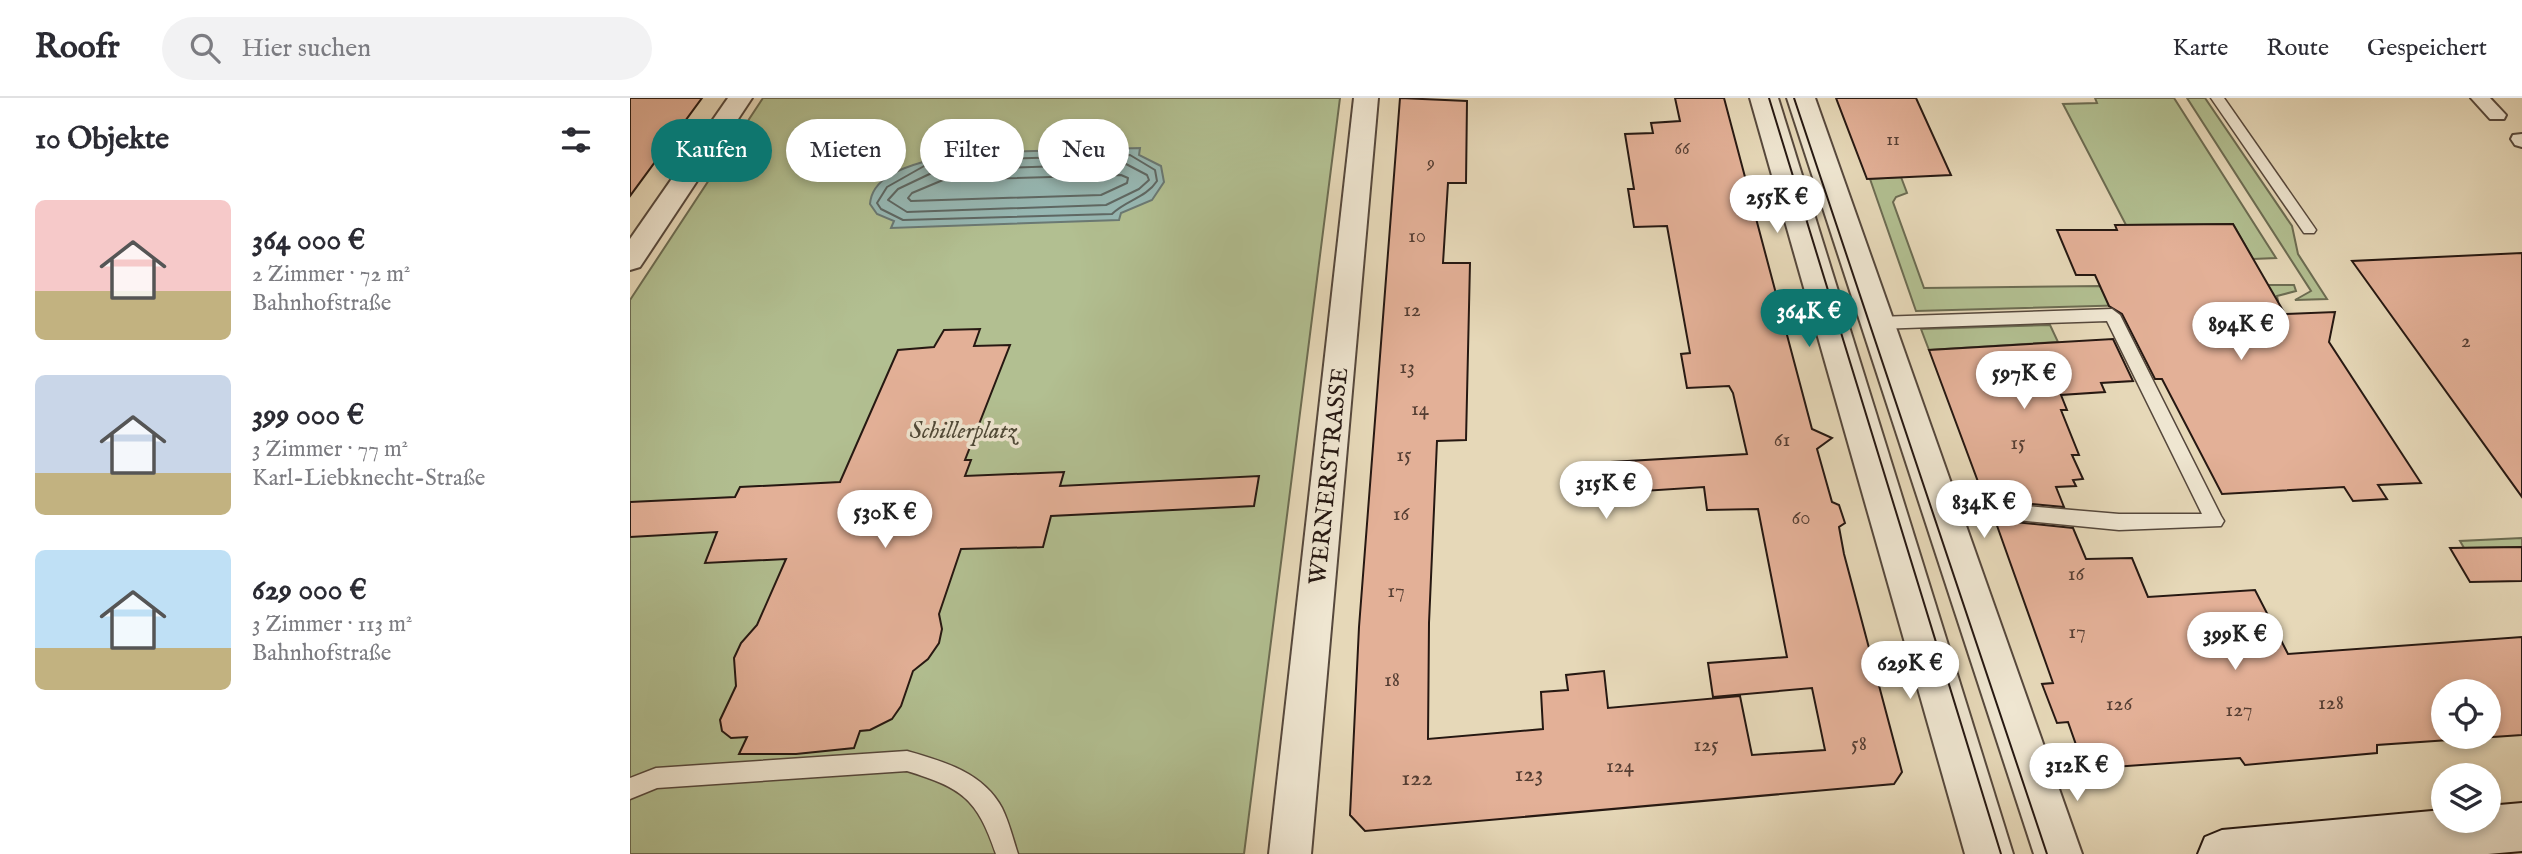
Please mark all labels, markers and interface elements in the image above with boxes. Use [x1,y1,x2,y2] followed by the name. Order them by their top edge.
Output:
[162,17,652,80] search box
[35,27,120,69] text: Roofr
[186,29,224,67] icon: search
[242,32,371,65] text: Hier suchen
[2173,33,2228,64] text: Karte
[2266,33,2329,64] text: Route
[2367,33,2487,64] text: Gespeichert
[651,119,772,182] chip: Kaufen
[786,119,906,182] chip: Mieten
[920,119,1024,182] chip: Filter
[1038,119,1129,182] chip: Neu
[35,121,169,159] text: 10 Objekte
[557,121,595,159] icon: filters
[1886,129,1900,152] house number: 11
[1674,138,1690,161] house number: 66
[1426,152,1435,175] house number: 9
[1720,176,1834,235] pin: 255K €
[1746,183,1808,212] text: 255K €
[252,222,365,260] text: 364 000 €
[1408,223,1426,250] house number: 10
[91,228,175,312] icon: home
[252,260,410,289] text: 2 Zimmer · 72 m²
[252,289,391,318] text: Bahnhofstraße
[1752,289,1866,349] pin: 364K €
[1403,297,1421,324] house number: 12
[1777,297,1841,326] text: 364K €
[2184,302,2298,362] pin: 894K €
[2208,310,2274,339] text: 894K €
[2461,328,2471,355] house number: 2
[1967,352,2081,411] pin: 597K €
[1399,354,1415,381] house number: 13
[1992,359,2056,388] text: 597K €
[1303,366,1356,586] street label: WERNERSTRASSE
[1411,396,1430,423] house number: 14
[252,397,364,435] text: 399 000 €
[91,403,175,487] icon: home
[910,416,1019,447] park label: Schillerplatz
[1774,427,1790,454] house number: 61
[2010,430,2026,457] house number: 15
[252,435,408,464] text: 3 Zimmer · 77 m²
[1396,442,1412,469] house number: 15
[1549,462,1663,521] pin: 315K €
[252,464,485,493] text: Karl-Liebknecht-Straße
[1576,469,1636,498] text: 315K €
[1927,480,2041,540] pin: 834K €
[1952,488,2016,517] text: 834K €
[828,490,942,550] pin: 530K €
[853,498,917,527] text: 530K €
[1393,501,1410,528] house number: 16
[1791,505,1811,532] house number: 60
[2068,561,2085,588] house number: 16
[252,572,367,610] text: 629 000 €
[91,578,175,662] icon: home
[1387,578,1405,605] house number: 17
[252,610,412,639] text: 3 Zimmer · 113 m²
[2178,612,2292,672] pin: 399K €
[2068,619,2086,646] house number: 17
[2203,620,2267,649] text: 399K €
[252,639,391,668] text: Bahnhofstraße
[1853,642,1967,701] pin: 629K €
[1877,649,1943,678] text: 629K €
[1384,667,1400,694] house number: 18
[2431,679,2501,833] map controls
[2431,679,2501,749] button: locate
[2318,690,2344,717] house number: 128
[2106,691,2133,718] house number: 126
[2225,697,2253,724] house number: 127
[1851,731,1867,758] house number: 58
[1693,732,1719,759] house number: 125
[2020,744,2134,803] pin: 312K €
[2045,751,2109,780] text: 312K €
[1606,753,1635,780] house number: 124
[1514,759,1544,790] house number: 123
[1401,763,1433,794] house number: 122
[2431,763,2501,833] button: layers

